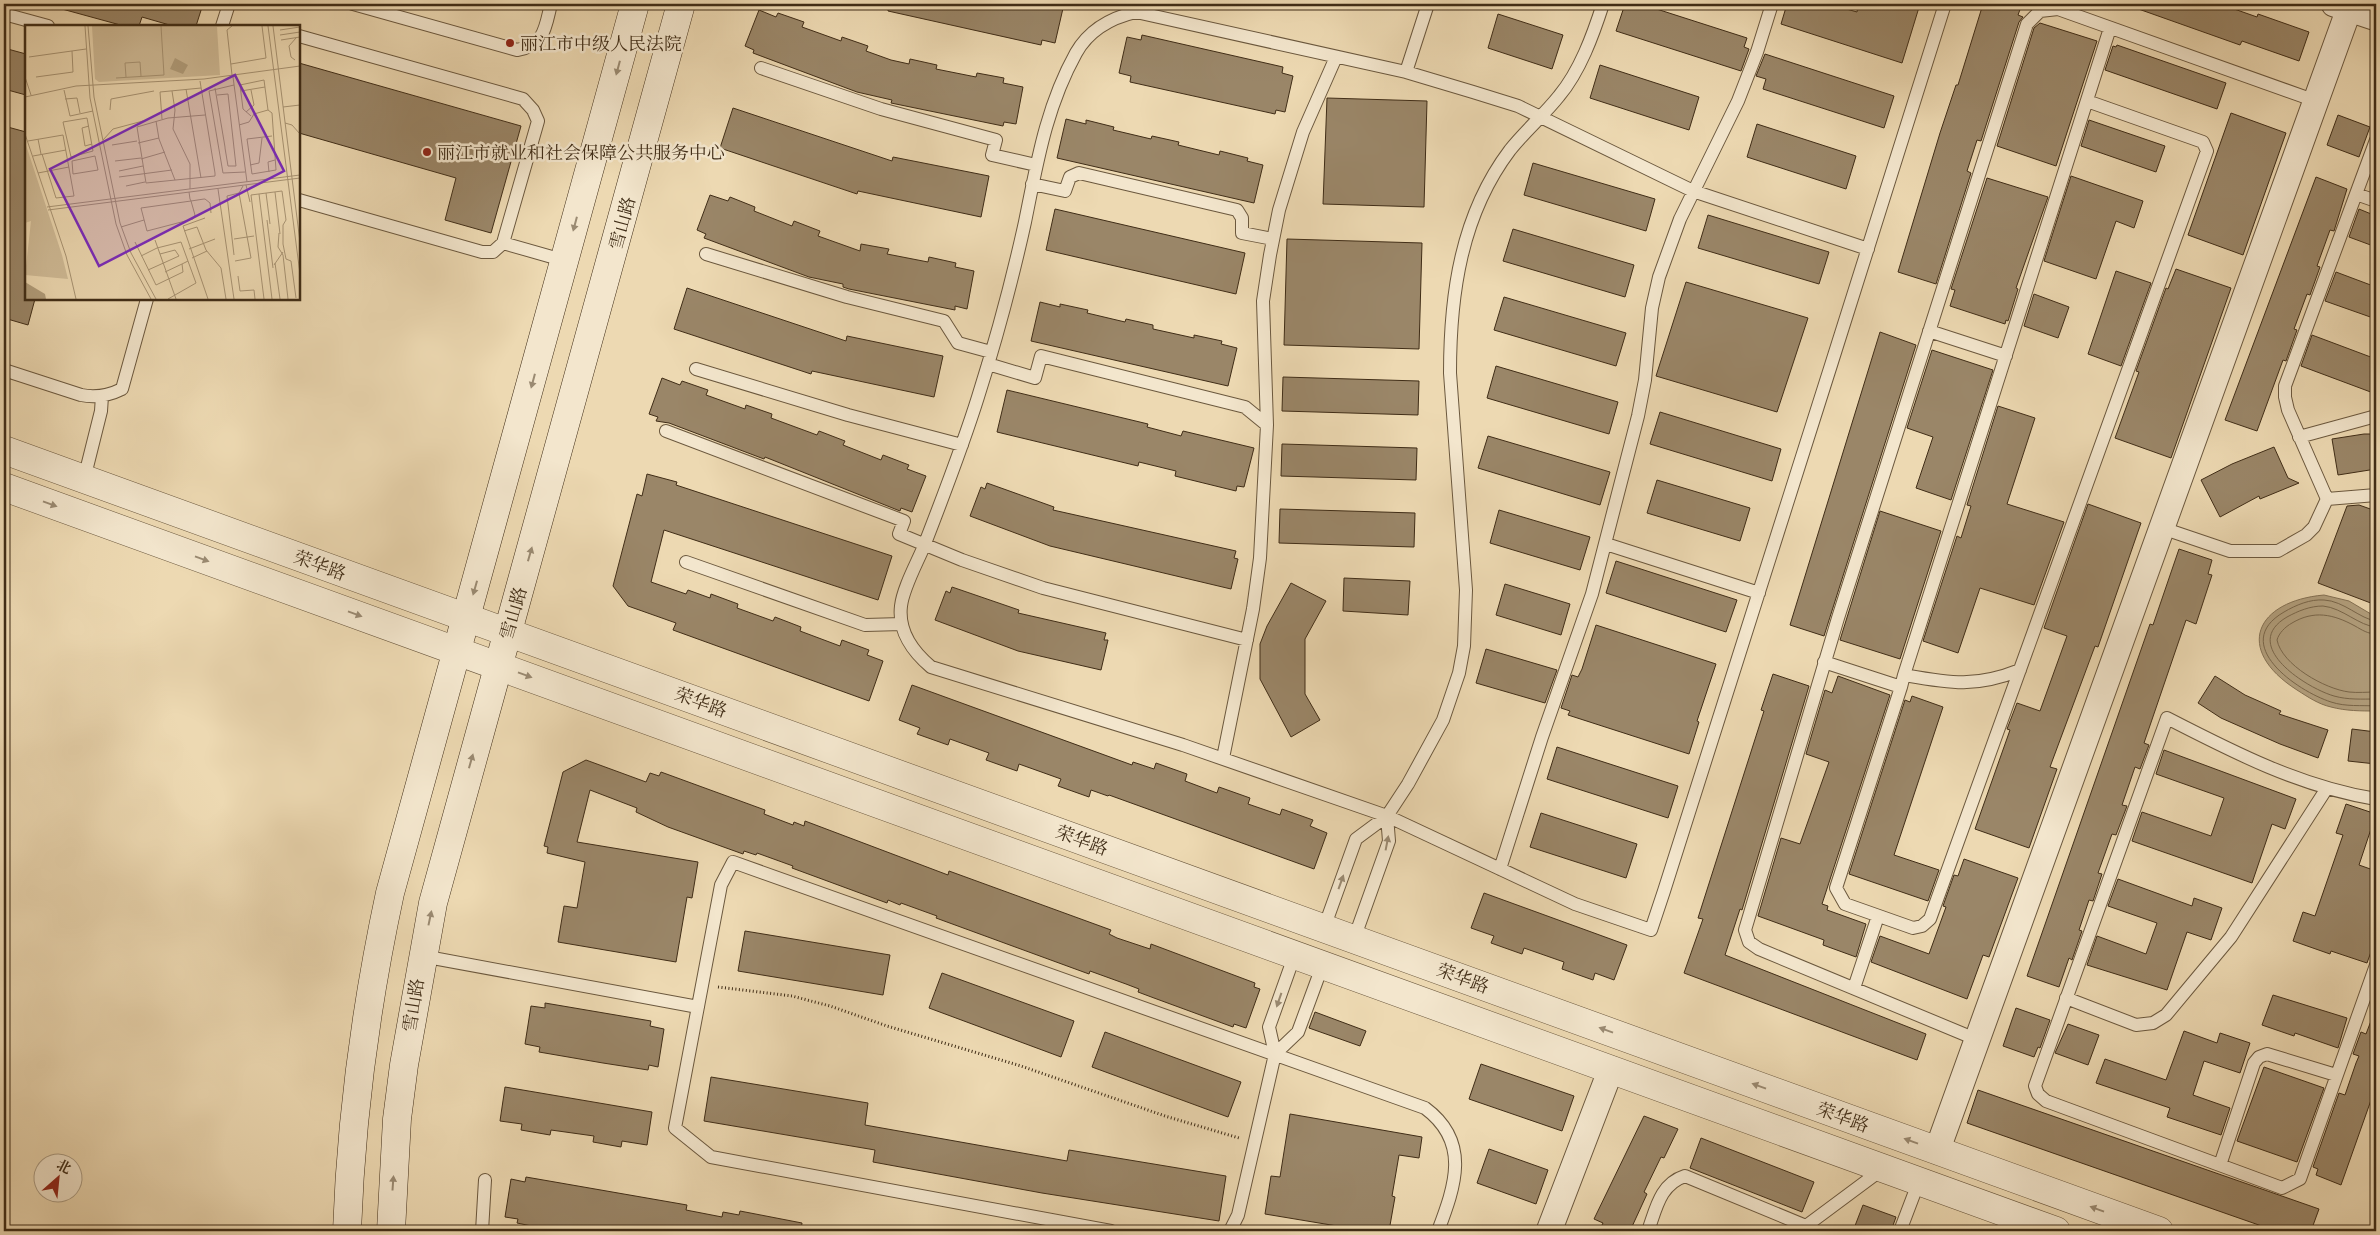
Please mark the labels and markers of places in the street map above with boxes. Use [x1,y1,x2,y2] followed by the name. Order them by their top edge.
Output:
[520,30,682,57] place label: 丽江市中级人民法院
[504,37,516,49] marker: 丽江市中级人民法院
[437,139,725,166] place label: 丽江市就业和社会保障公共服务中心
[421,146,433,158] marker: 丽江市就业和社会保障公共服务中心

